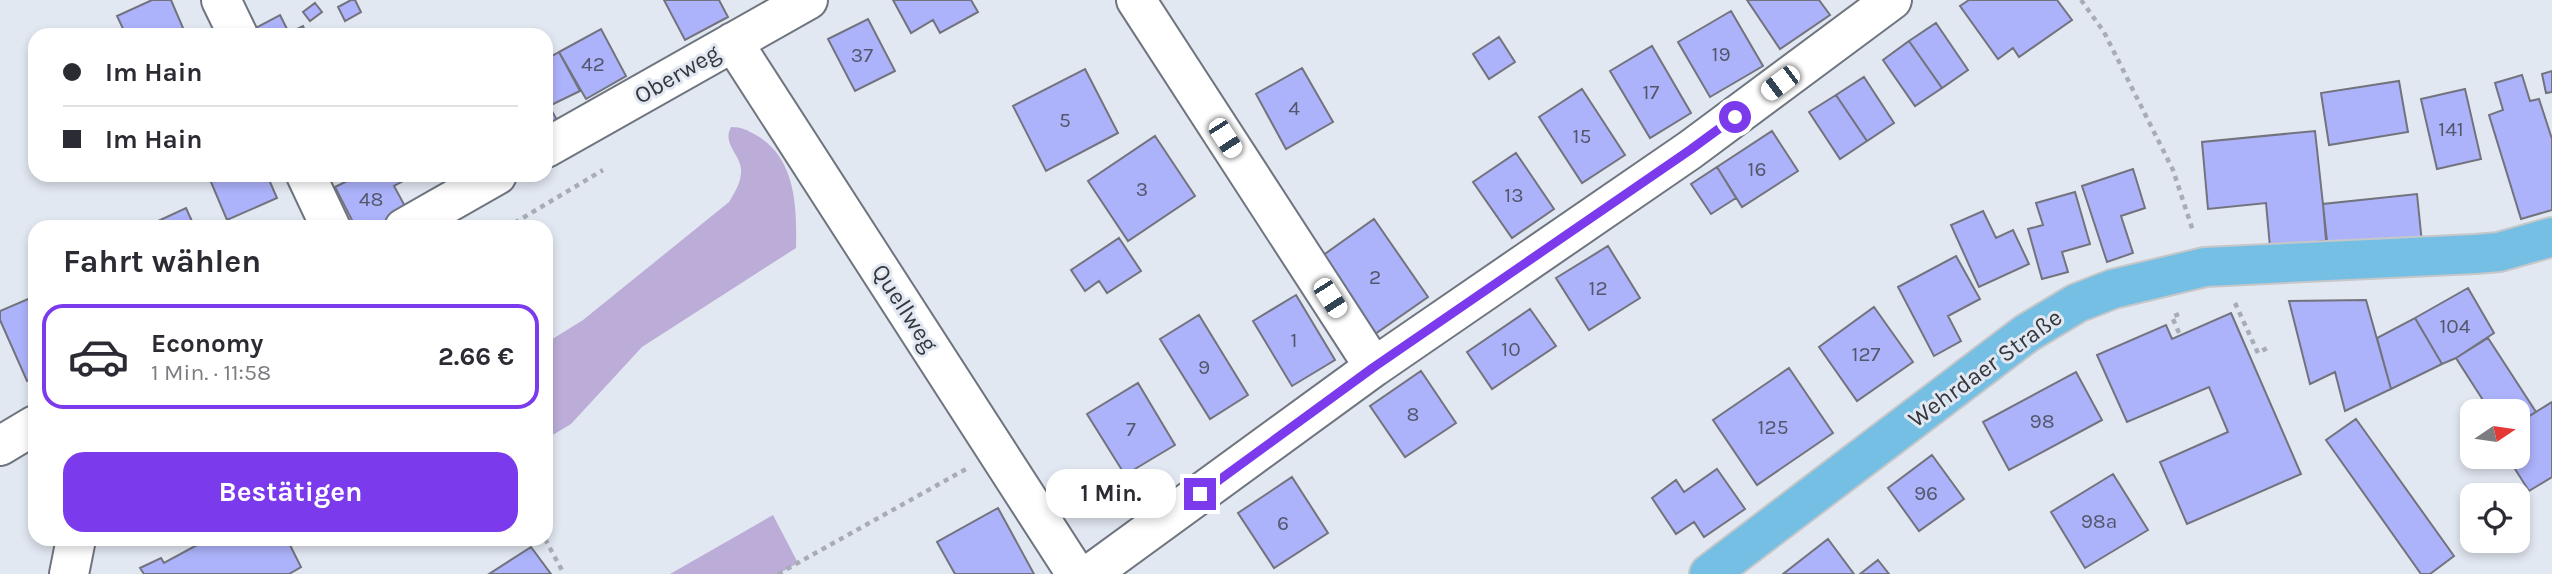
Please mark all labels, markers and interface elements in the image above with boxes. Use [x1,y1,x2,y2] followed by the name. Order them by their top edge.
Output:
[629,38,725,110] street label: Oberweg
[1711,42,1731,66] house number: 19
[851,43,873,67] house number: 37
[581,52,605,76] house number: 42
[105,57,202,88] text: Im Hain
[1757,62,1804,104] car
[1643,80,1660,104] house number: 17
[1288,96,1300,120] house number: 4
[1719,101,1751,133] route start
[1059,108,1071,132] house number: 5
[1205,115,1246,161] car
[2438,117,2464,141] house number: 141
[105,124,202,155] text: Im Hain
[1573,124,1591,148] house number: 15
[1748,157,1766,181] house number: 16
[1136,177,1148,201] house number: 3
[1504,183,1524,207] house number: 13
[359,187,383,211] house number: 48
[63,243,261,280] text: Fahrt wählen
[866,259,944,358] street label: Quellweg
[1369,265,1381,289] house number: 2
[1310,275,1351,321] car
[1588,276,1608,300] house number: 12
[1903,303,2067,433] street label: Wehrdaer Straße
[2439,314,2471,338] house number: 104
[67,325,130,388] icon: car
[151,328,263,359] text: Economy
[1291,328,1297,352] house number: 1
[1501,337,1521,361] house number: 10
[438,341,514,372] text: 2.66 €
[1852,342,1881,366] house number: 127
[1198,355,1210,379] house number: 9
[151,359,271,386] text: 1 Min. · 11:58
[2460,399,2530,469] north arrow
[2460,399,2530,553] map controls
[1407,402,1419,426] house number: 8
[2029,409,2055,433] house number: 98
[1758,415,1788,439] house number: 125
[1126,417,1136,441] house number: 7
[63,452,518,532] button: Bestätigen
[1046,470,1176,518] callout: 1 Min.
[1184,478,1216,510] route end
[1081,480,1141,507] text: 1 Min.
[1914,481,1938,505] house number: 96
[2460,483,2530,553] button: locate
[2081,509,2117,533] house number: 98a
[1277,511,1289,535] house number: 6

